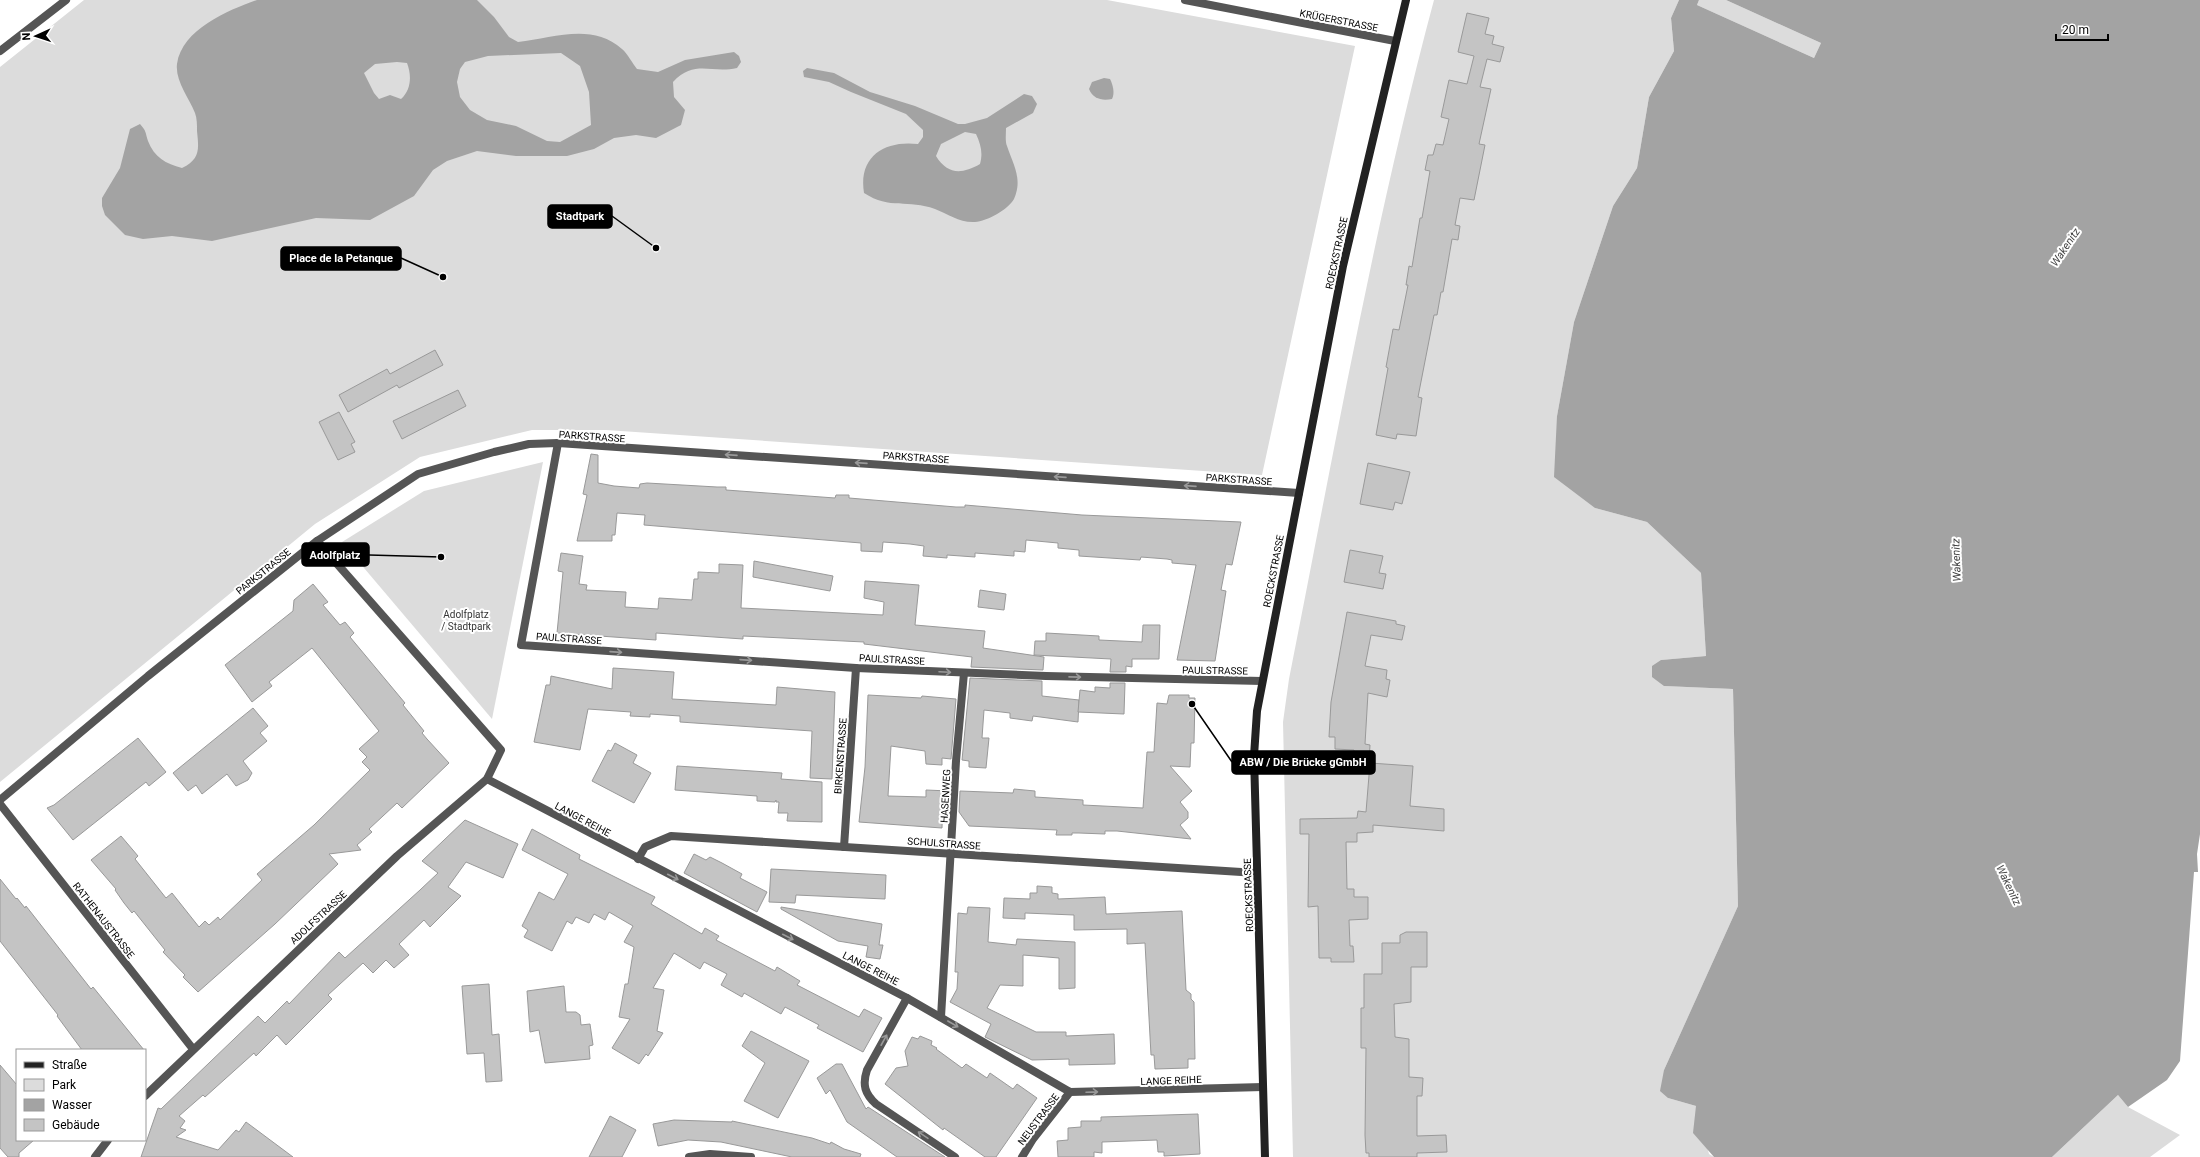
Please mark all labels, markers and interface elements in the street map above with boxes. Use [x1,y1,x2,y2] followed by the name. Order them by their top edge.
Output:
[1299,7,1380,34] street label: KRÜGERSTRASSE
[16,16,56,56] north arrow
[2056,16,2108,42] scale bar
[2062,23,2089,37] text: 20 m
[20,32,33,41] text: N
[548,205,612,228] callout: Stadtpark
[556,210,604,223] text: Stadtpark
[1323,216,1350,290] street label: ROECKSTRASSE
[2048,225,2083,269] water label: Wakenitz
[281,247,401,270] callout: Place de la Petanque
[289,252,393,265] text: Place de la Petanque
[558,429,626,444] street label: PARKSTRASSE
[882,450,950,465] street label: PARKSTRASSE
[725,451,738,458] one-way arrow
[855,460,868,467] one-way arrow
[1205,472,1273,487] street label: PARKSTRASSE
[1054,473,1067,480] one-way arrow
[1184,482,1197,489] one-way arrow
[1261,534,1286,608] street label: ROECKSTRASSE
[1949,537,1964,582] water label: Wakenitz
[302,543,369,566] callout: Adolfplatz
[234,546,293,597] street label: PARKSTRASSE
[310,549,361,562] text: Adolfplatz
[441,609,492,632] park label: Adolfplatz / Stadtpark
[536,631,603,646] street label: PAULSTRASSE
[609,648,622,655] one-way arrow
[859,652,926,667] street label: PAULSTRASSE
[739,657,752,664] one-way arrow
[1182,664,1248,677] street label: PAULSTRASSE
[938,668,951,676] one-way arrow
[1068,673,1081,681] one-way arrow
[832,717,849,795] street label: BIRKENSTRASSE
[1232,751,1375,774] callout: ABW / Die Brücke gGmbH
[1240,756,1367,769] text: ABW / Die Brücke gGmbH
[939,769,952,823] street label: HASENWEG
[553,800,613,839] street label: LANGE REIHE
[907,835,981,852] street label: SCHULSTRASSE
[1242,858,1255,932] street label: ROECKSTRASSE
[1993,863,2024,908] water label: Wakenitz
[667,874,679,881] one-way arrow
[71,880,137,961] street label: RATHENAUSTRASSE
[288,888,349,946] street label: ADOLFSTRASSE
[782,933,794,941] one-way arrow
[841,950,901,987] street label: LANGE REIHE
[947,1020,959,1028] one-way arrow
[881,1034,888,1046] one-way arrow
[16,1049,146,1141] legend
[52,1058,87,1072] text: Straße
[1140,1074,1202,1087] street label: LANGE REIHE
[52,1078,77,1092] text: Park
[1085,1088,1098,1096] one-way arrow
[1016,1091,1061,1147] street label: NEUSTRASSE
[52,1098,92,1112] text: Wasser
[52,1118,100,1132] text: Gebäude
[918,1131,929,1139] one-way arrow

